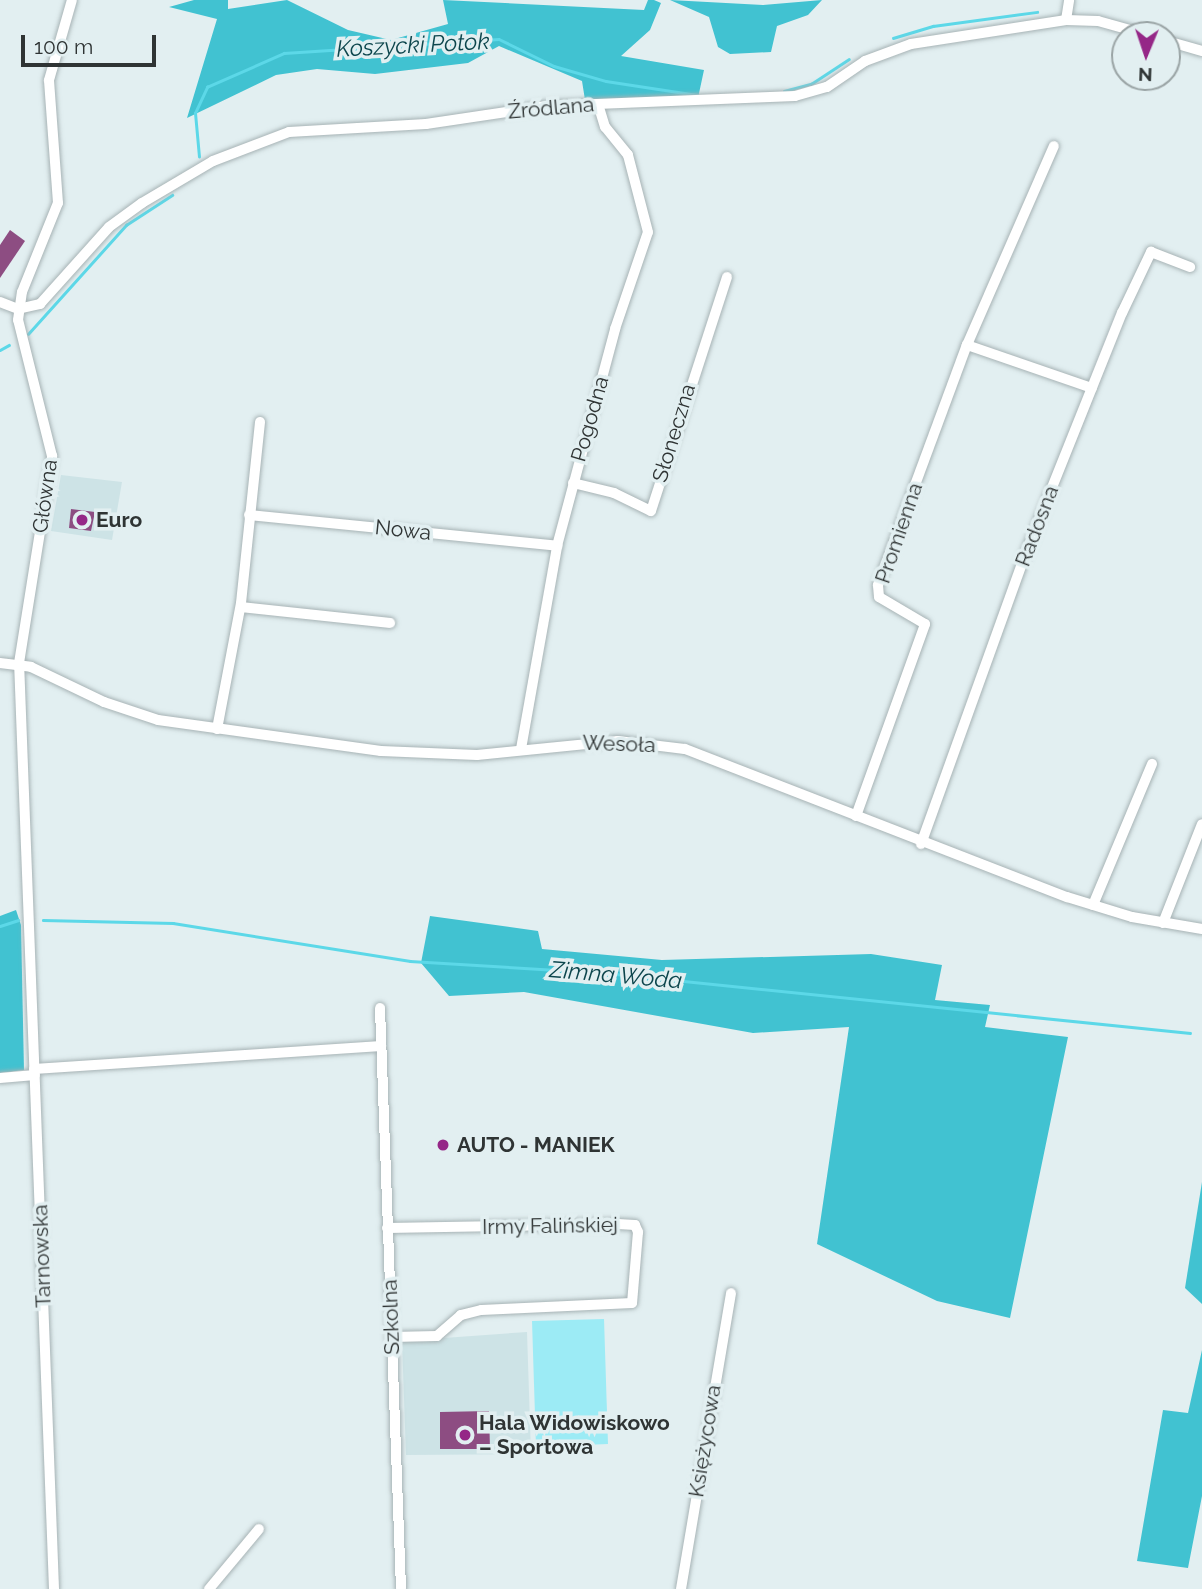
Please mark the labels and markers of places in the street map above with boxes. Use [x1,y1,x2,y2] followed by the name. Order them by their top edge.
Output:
[96,507,142,533] place label: Euro
[74,512,90,528] marker: Euro
[457,1132,615,1158] place label: AUTO - MANIEK
[435,1137,451,1153] marker: AUTO - MANIEK
[479,1410,670,1460] place label: Hala Widowiskowo – Sportowa
[457,1427,473,1443] marker: Hala Widowiskowo – Sportowa

